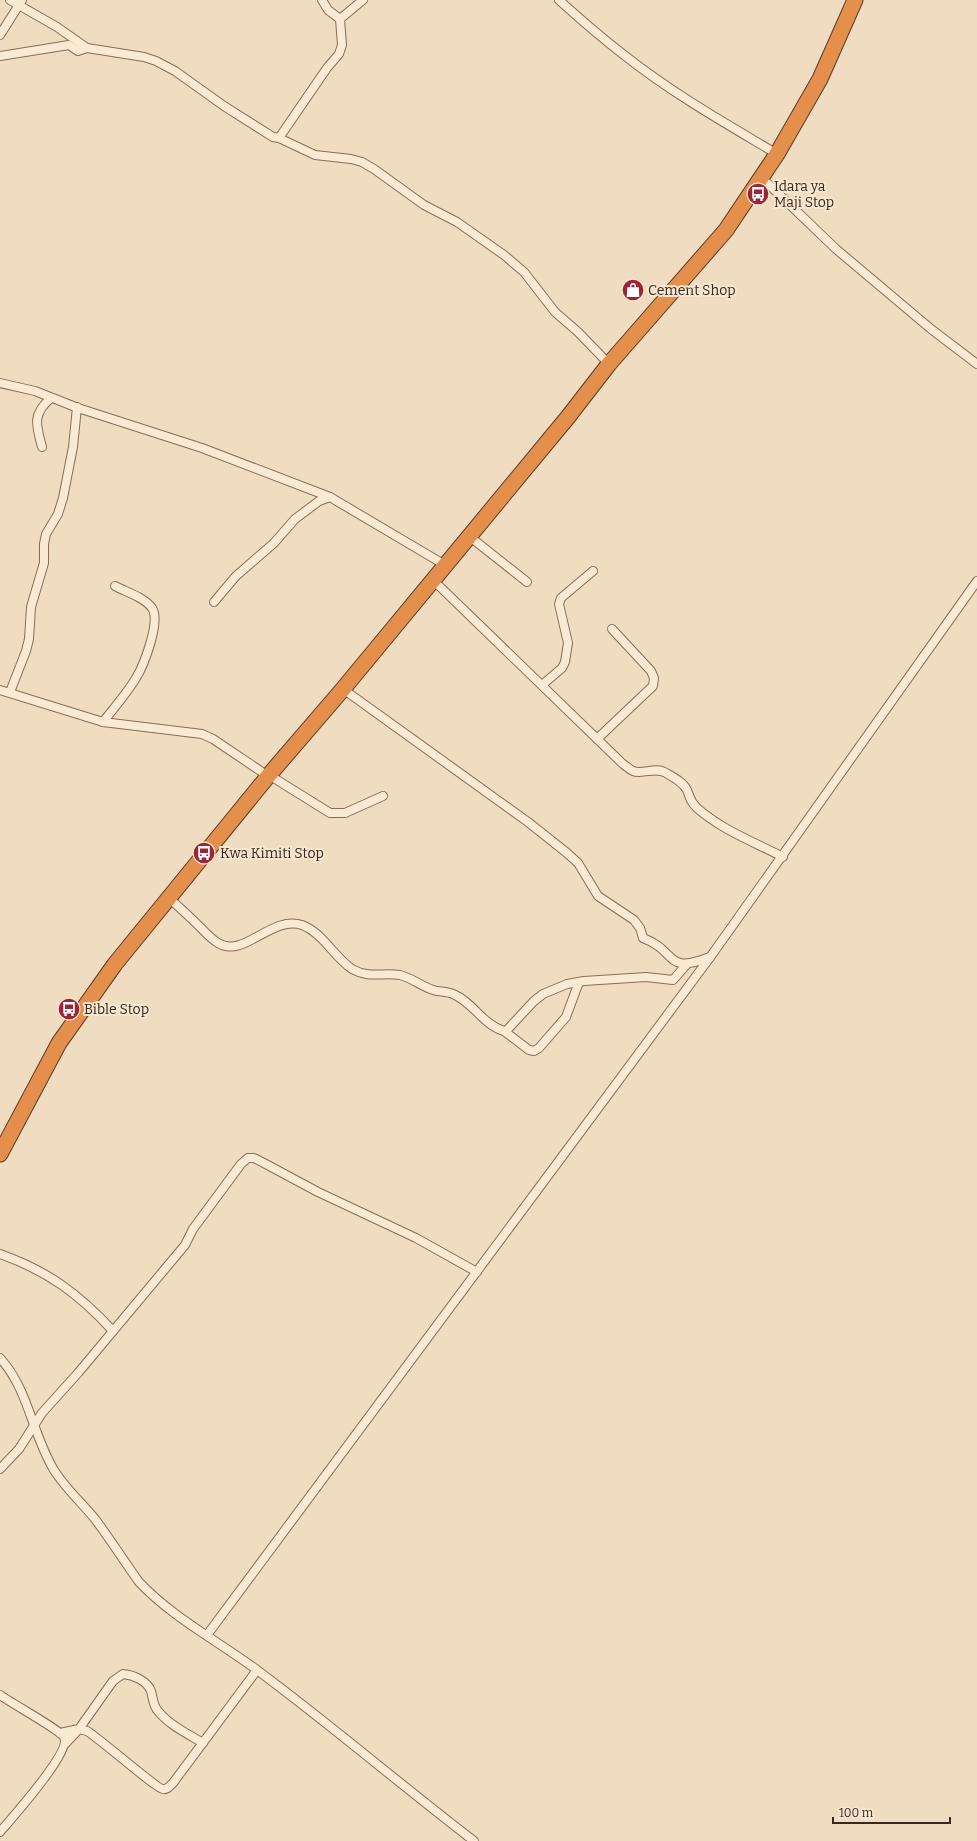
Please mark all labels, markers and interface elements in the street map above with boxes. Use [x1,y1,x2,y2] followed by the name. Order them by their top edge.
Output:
[774,178,834,211] place label: Idara ya Maji Stop
[745,181,771,207] bus stop icon: Idara ya Maji Stop
[620,277,646,303] shop icon: Cement Shop
[648,282,736,299] place label: Cement Shop
[191,840,217,866] bus stop icon: Kwa Kimiti Stop
[220,845,324,862] place label: Kwa Kimiti Stop
[56,996,82,1022] bus stop icon: Bible Stop
[84,1001,149,1018] place label: Bible Stop
[833,1799,950,1825] scale bar
[839,1806,874,1820] text: 100 m

